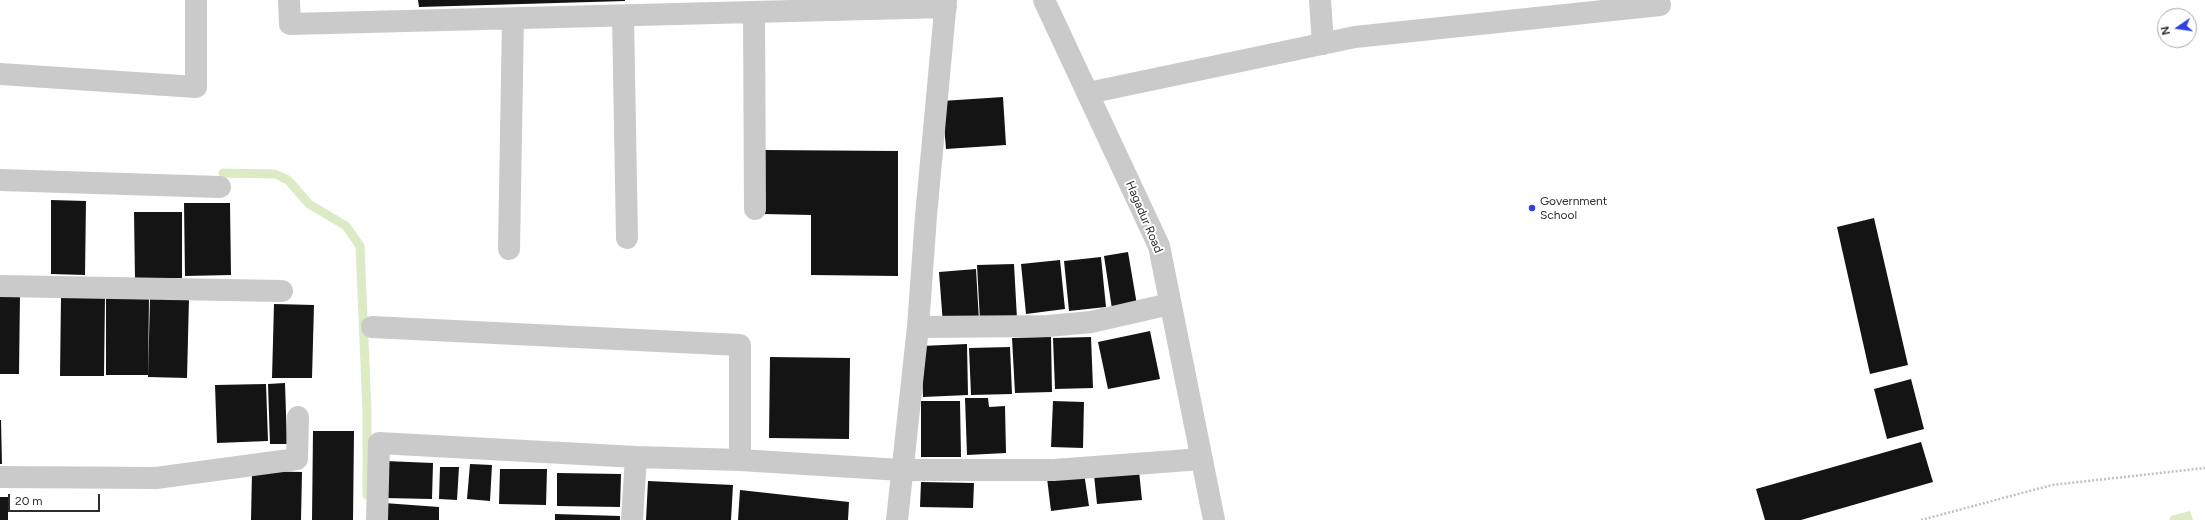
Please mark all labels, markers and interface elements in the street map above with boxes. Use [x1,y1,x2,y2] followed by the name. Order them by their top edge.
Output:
[2157,8,2197,48] north arrow
[2159,25,2173,36] text: N
[1122,179,1166,255] street label: Hagadur Road
[1540,194,1607,222] place label: Government School
[1527,203,1537,213] marker: Government School
[10,486,102,512] scale bar
[15,494,43,508] text: 20 m

